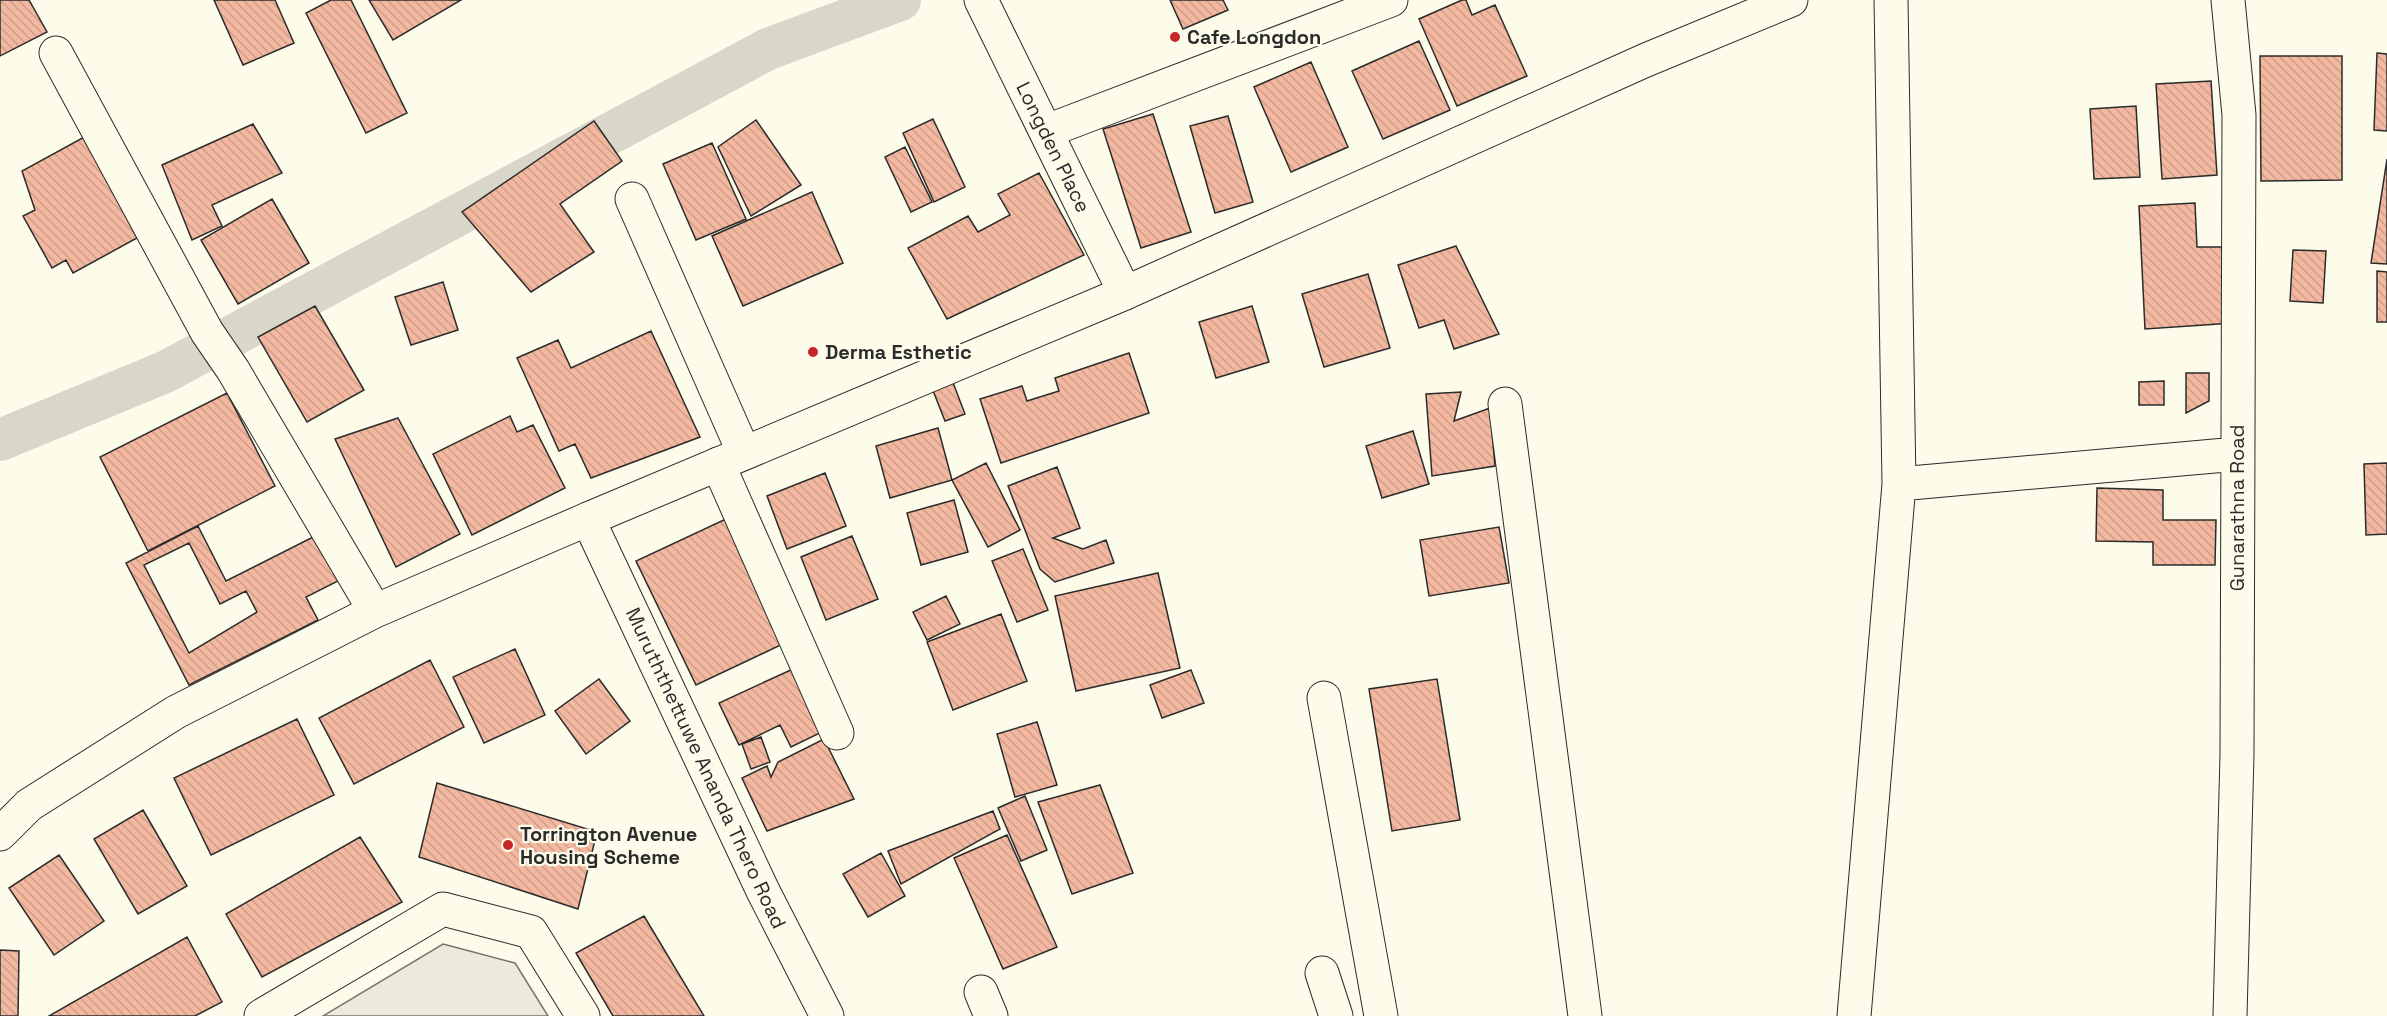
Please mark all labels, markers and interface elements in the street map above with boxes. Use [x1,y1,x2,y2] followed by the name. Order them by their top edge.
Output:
[1187,24,1321,50] place label: Cafe Longdon
[1168,30,1182,44] marker: Cafe Longdon
[1010,78,1096,217] street label: Longden Place
[825,339,972,365] place label: Derma Esthetic
[806,345,820,359] marker: Derma Esthetic
[2224,425,2250,591] street label: Gunarathna Road
[620,603,792,933] street label: Muruththettuwe Ananda Thero Road
[520,821,697,870] place label: Torrington Avenue Housing Scheme
[501,838,515,852] marker: Torrington Avenue Housing Scheme

